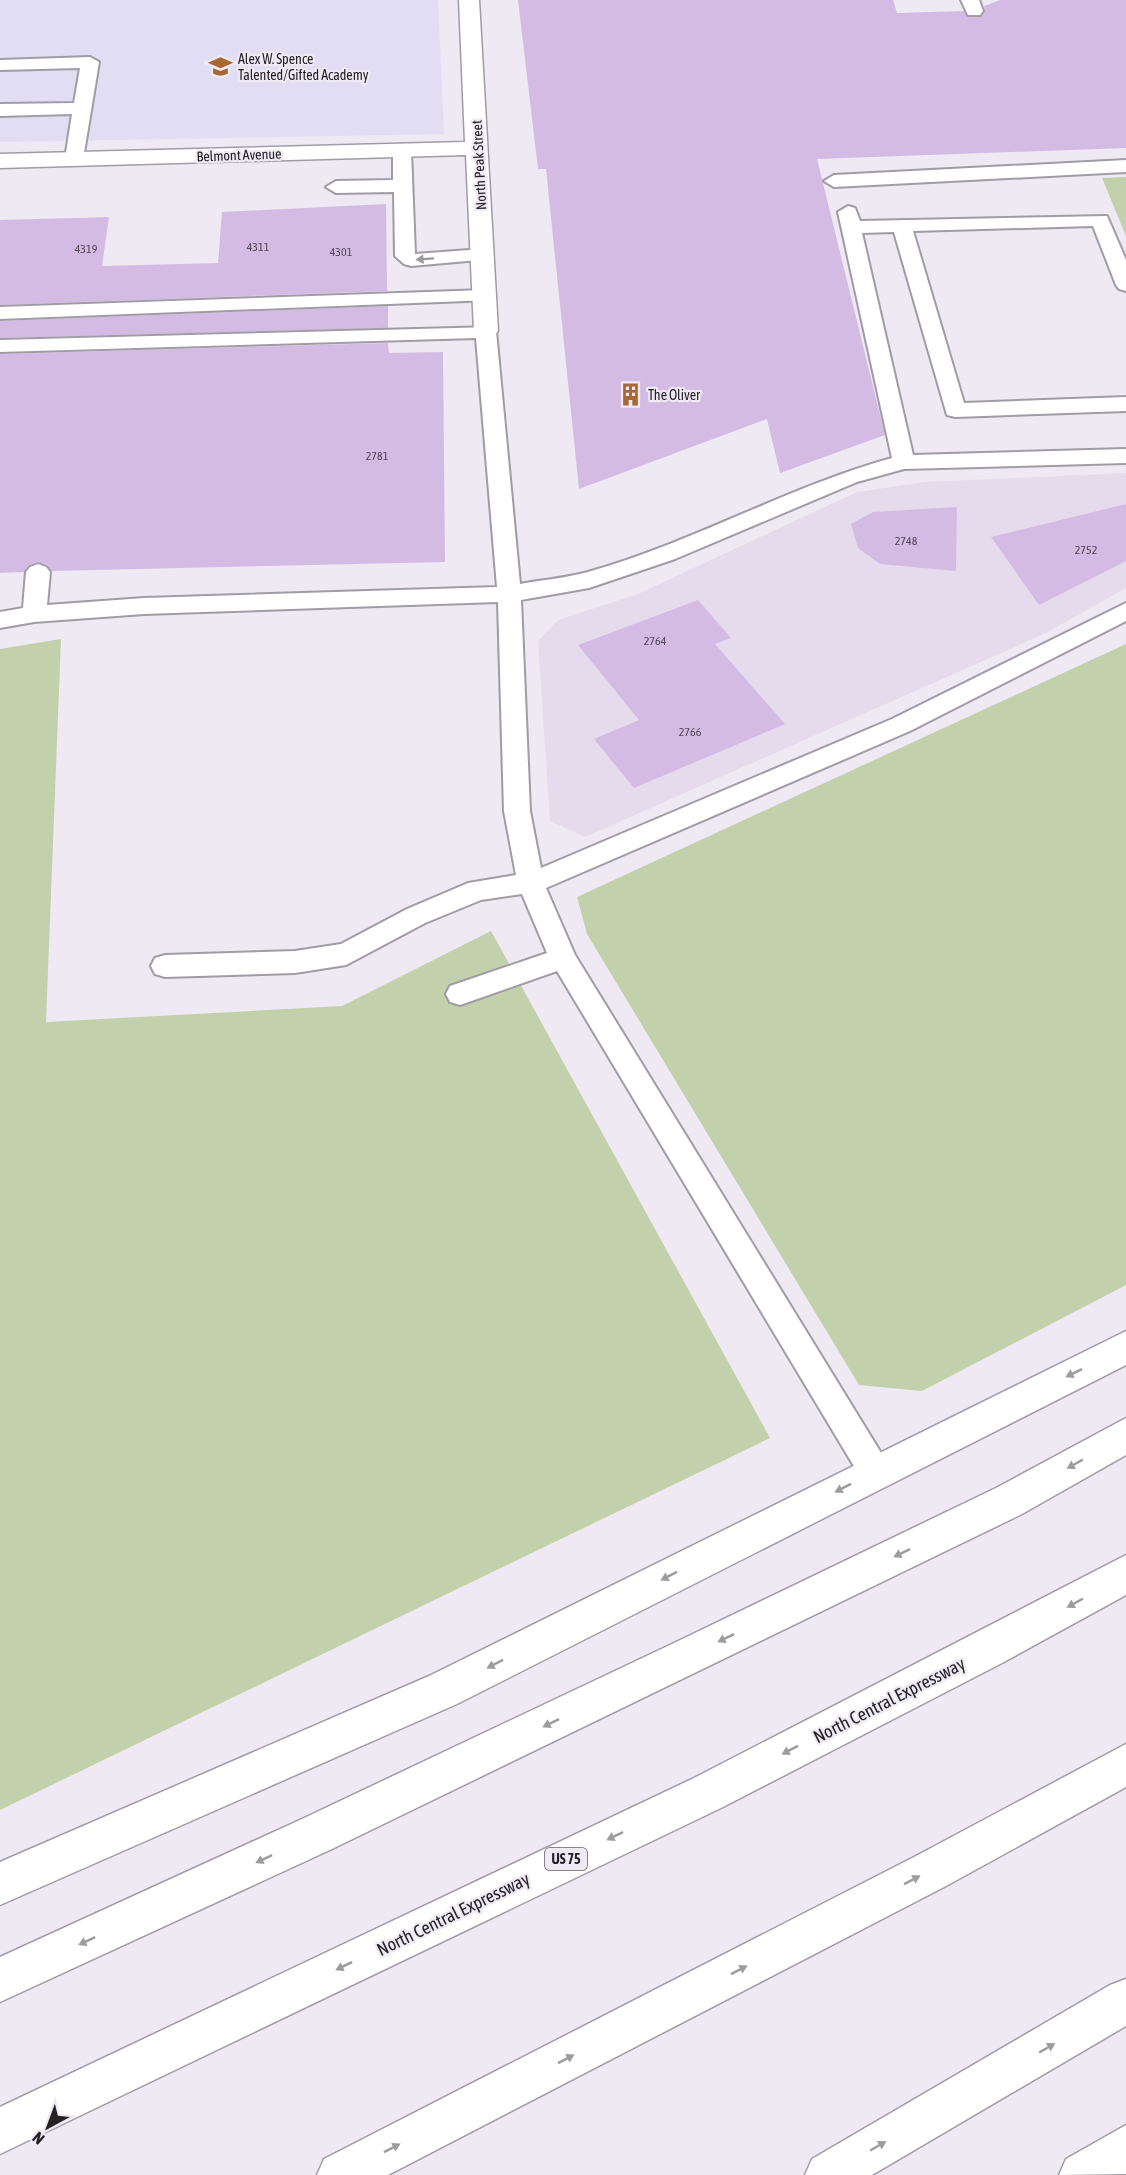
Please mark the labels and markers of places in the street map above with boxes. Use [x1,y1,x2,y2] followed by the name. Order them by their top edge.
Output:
[238,51,369,83] place label: Alex W. Spence Talented/Gifted Academy
[207,54,233,80] school or university icon: Alex W. Spence Talented/Gifted Academy
[617,382,643,408] building icon: The Oliver
[648,387,701,403] place label: The Oliver

